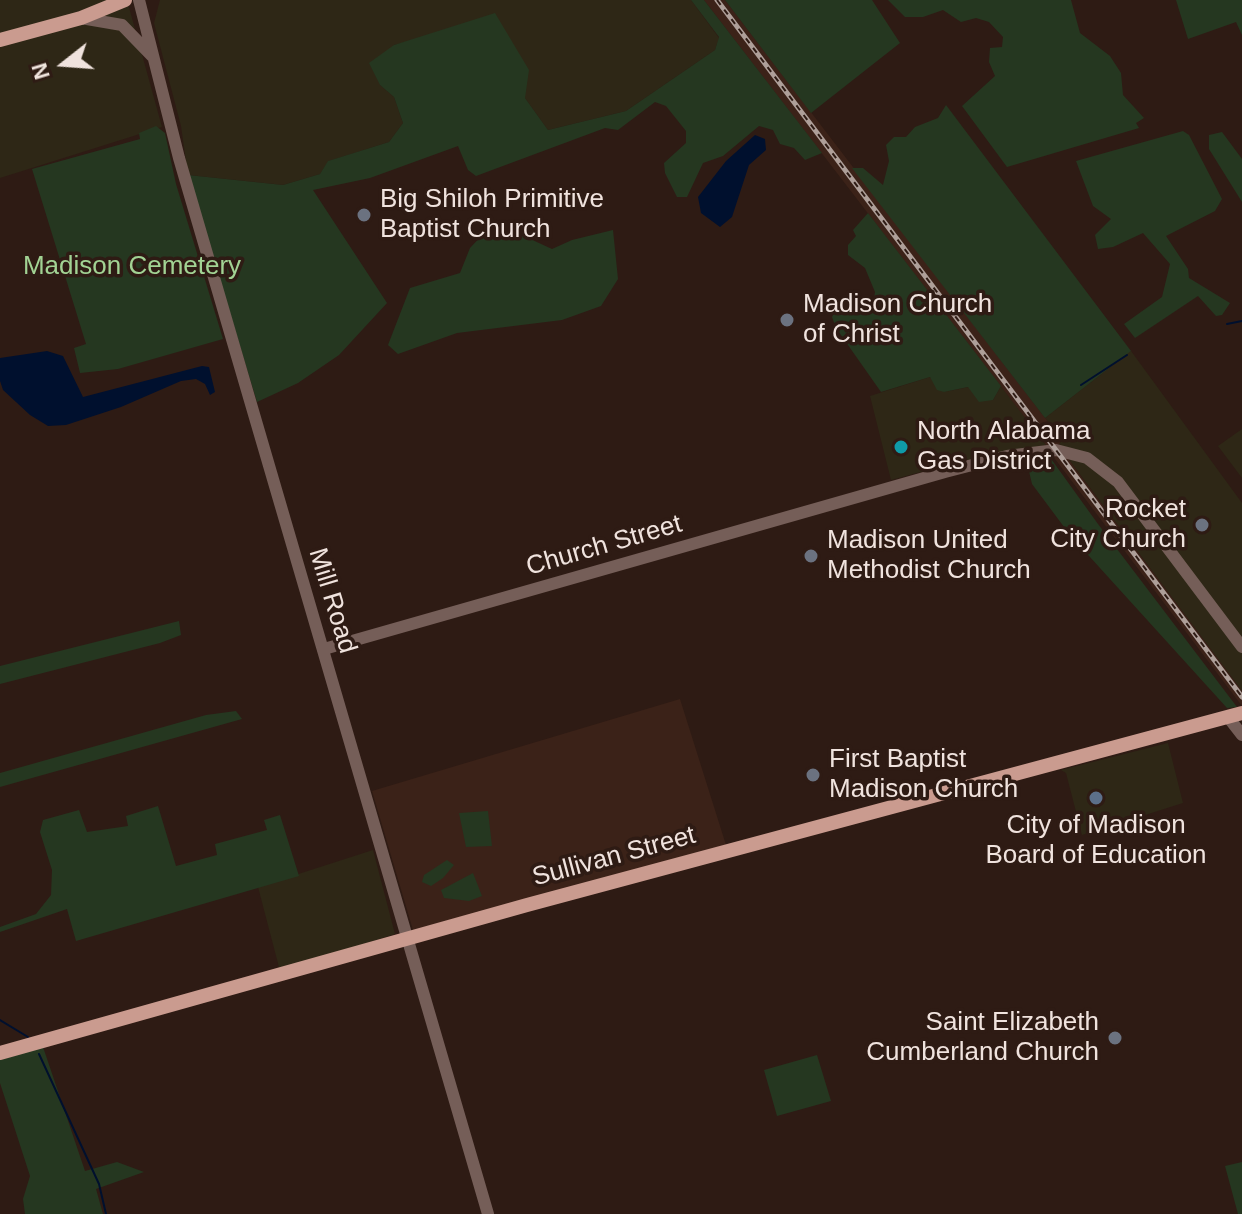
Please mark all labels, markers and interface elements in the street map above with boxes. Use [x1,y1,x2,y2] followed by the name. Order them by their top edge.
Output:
[24,24,104,104] north arrow
[26,60,55,82] text: N
[380,184,604,246] place label: Big Shiloh Primitive Baptist Church
[355,206,373,224] marker: Big Shiloh Primitive Baptist Church
[23,251,241,283] park label: Madison Cemetery
[803,289,992,350] place label: Madison Church of Christ
[778,311,796,329] marker: Madison Church of Christ
[917,416,1090,478] place label: North Alabama Gas District
[892,438,910,456] marker: North Alabama Gas District
[1050,494,1186,556] place label: Rocket City Church
[523,509,685,583] street label: Church Street
[1193,516,1211,534] marker: Rocket City Church
[827,525,1031,586] place label: Madison United Methodist Church
[301,545,363,657] street label: Mill Road
[802,547,820,565] marker: Madison United Methodist Church
[829,744,1018,806] place label: First Baptist Madison Church
[804,766,822,784] marker: First Baptist Madison Church
[1087,789,1105,807] marker: City of Madison Board of Education
[985,810,1207,872] place label: City of Madison Board of Education
[529,820,699,894] street label: Sullivan Street
[866,1007,1099,1068] place label: Saint Elizabeth Cumberland Church
[1106,1029,1124,1047] marker: Saint Elizabeth Cumberland Church

